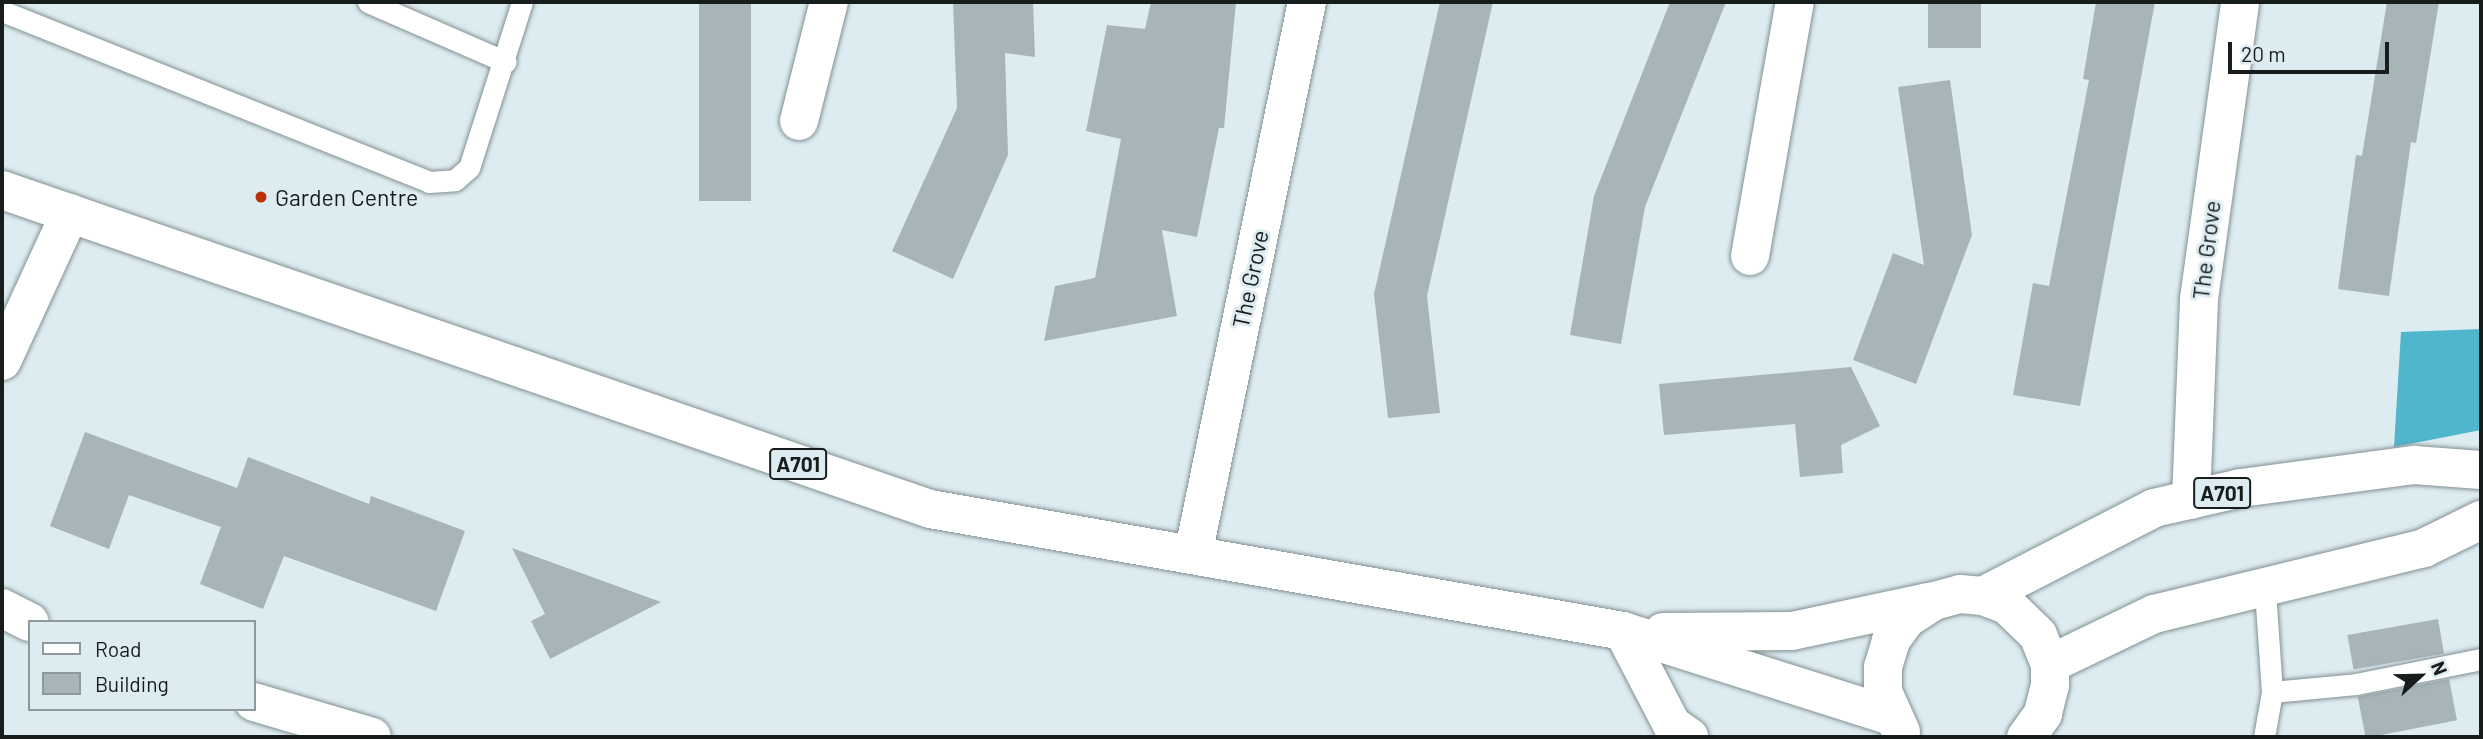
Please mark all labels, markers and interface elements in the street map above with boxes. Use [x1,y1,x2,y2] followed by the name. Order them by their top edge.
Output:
[2231,28,2392,72] scale bar
[2241,41,2286,66] text: 20 m
[275,183,418,211] place label: Garden Centre
[253,189,269,205] marker: Garden Centre
[2186,199,2226,301] street label: The Grove
[1226,228,1274,330] street label: The Grove
[768,447,828,482] road number: A701
[2192,476,2252,510] road number: A701
[28,620,256,711] legend
[95,636,141,661] text: Road
[2385,641,2455,711] north arrow
[2427,658,2453,678] text: N
[95,671,169,696] text: Building

